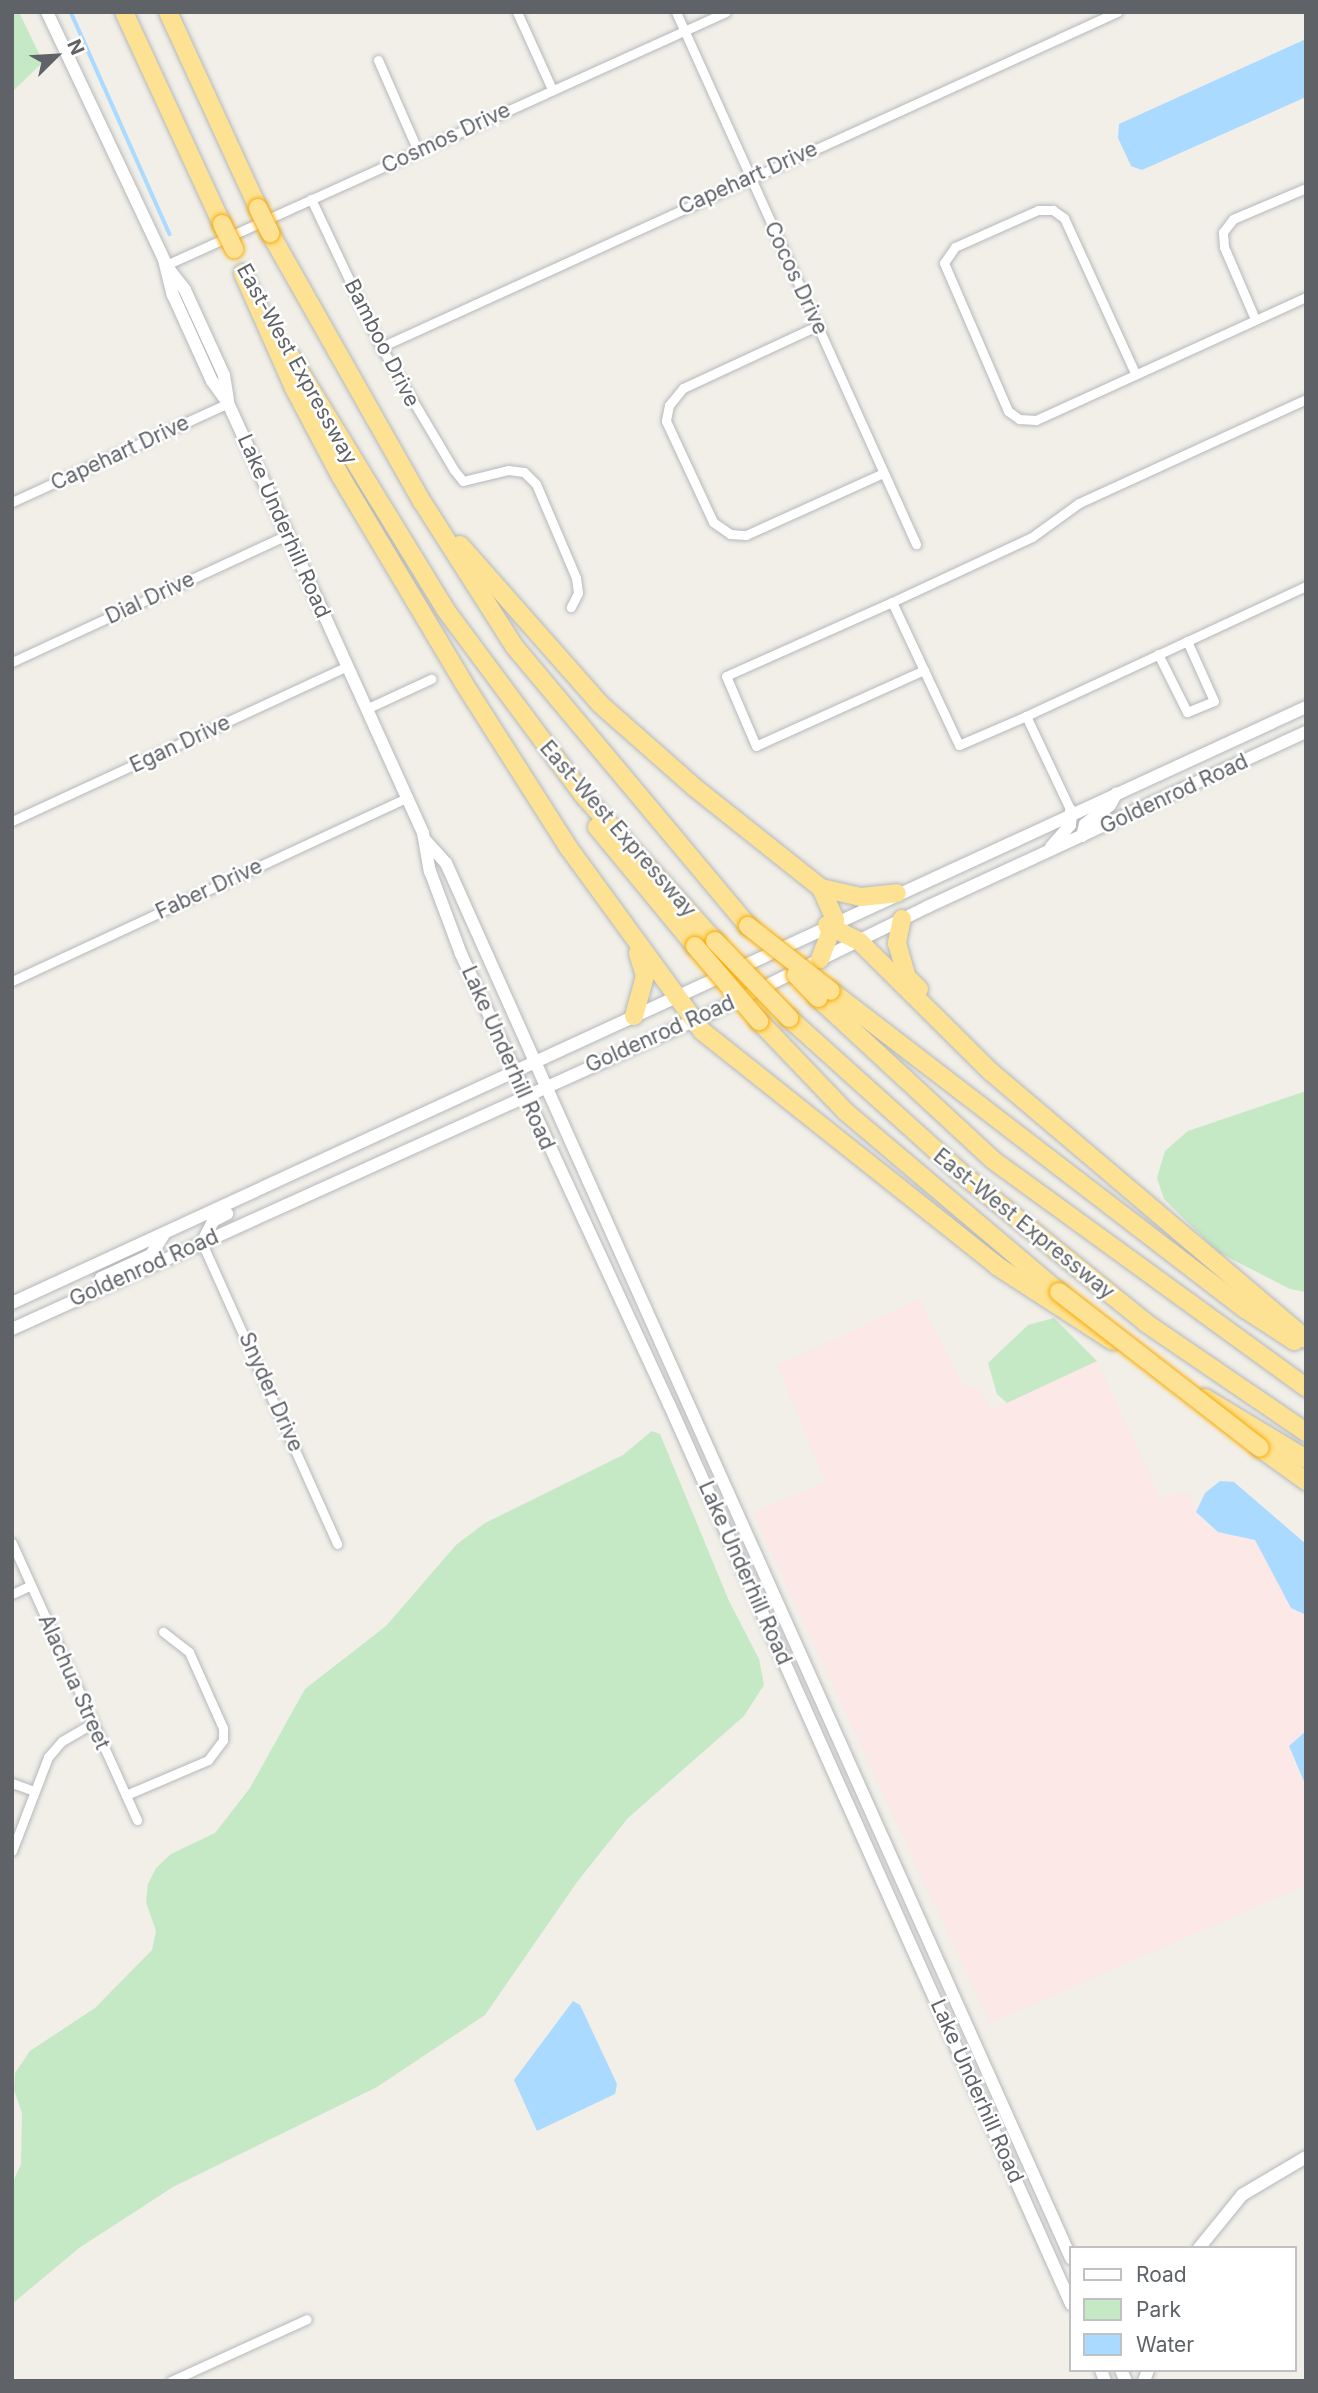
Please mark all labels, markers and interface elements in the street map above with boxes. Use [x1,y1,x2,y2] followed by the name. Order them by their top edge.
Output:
[21,21,91,91] north arrow
[62,36,89,59] text: N
[378,97,514,179] street label: Cosmos Drive
[675,136,821,220] street label: Capehart Drive
[759,218,833,338] street label: Cocos Drive
[231,259,363,469] street label: East-West Expressway
[339,275,425,411] street label: Bamboo Drive
[47,410,193,496] street label: Capehart Drive
[232,430,336,622] street label: Lake Underhill Road
[102,566,198,630] street label: Dial Drive
[126,710,234,778] street label: Egan Drive
[534,736,702,922] street label: East-West Expressway
[1096,749,1252,839] street label: Goldenrod Road
[152,853,266,925] street label: Faber Drive
[456,962,560,1154] street label: Lake Underhill Road
[582,990,738,1078] street label: Goldenrod Road
[928,1143,1120,1305] street label: East-West Expressway
[66,1224,222,1312] street label: Goldenrod Road
[233,1328,309,1456] street label: Snyder Drive
[693,1477,797,1669] street label: Lake Underhill Road
[33,1611,115,1753] street label: Alachua Street
[925,1995,1029,2187] street label: Lake Underhill Road
[1070,2246,1297,2372] legend
[1136,2262,1187,2287] text: Road
[1136,2297,1181,2322] text: Park
[1136,2332,1194,2357] text: Water

